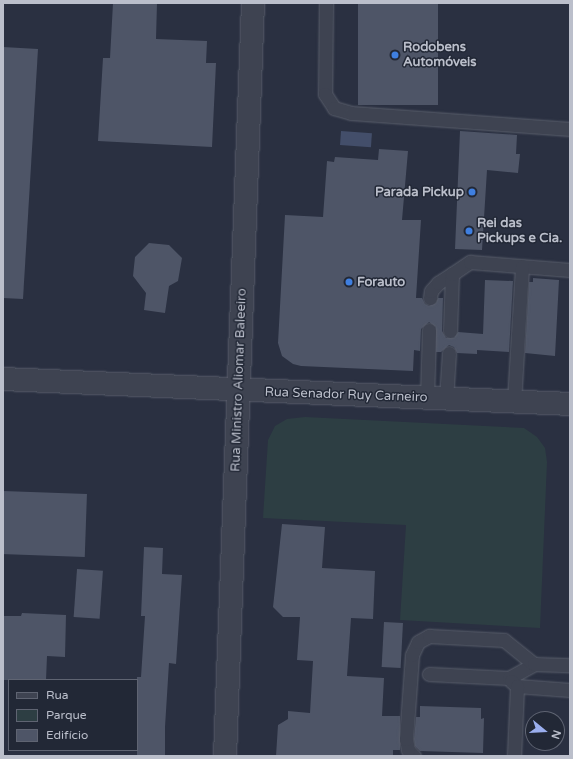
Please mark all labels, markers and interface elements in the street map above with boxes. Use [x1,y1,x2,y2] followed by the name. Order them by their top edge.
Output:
[403,40,477,71] place label: Rodobens Automóveis
[390,50,400,60] marker: Rodobens Automóveis
[375,184,464,200] place label: Parada Pickup
[467,187,477,197] marker: Parada Pickup
[477,216,562,247] place label: Rei das Pickups e Cia.
[464,226,474,236] marker: Rei das Pickups e Cia.
[357,274,405,290] place label: Forauto
[344,277,354,287] marker: Forauto
[228,288,250,472] street label: Rua Ministro Aliomar Baleeiro
[264,384,428,406] street label: Rua Senador Ruy Carneiro
[8,679,138,751] legend
[46,688,69,702] text: Rua
[46,708,87,722] text: Parque
[525,711,565,751] north arrow
[46,728,88,742] text: Edifício
[548,728,563,741] text: N

